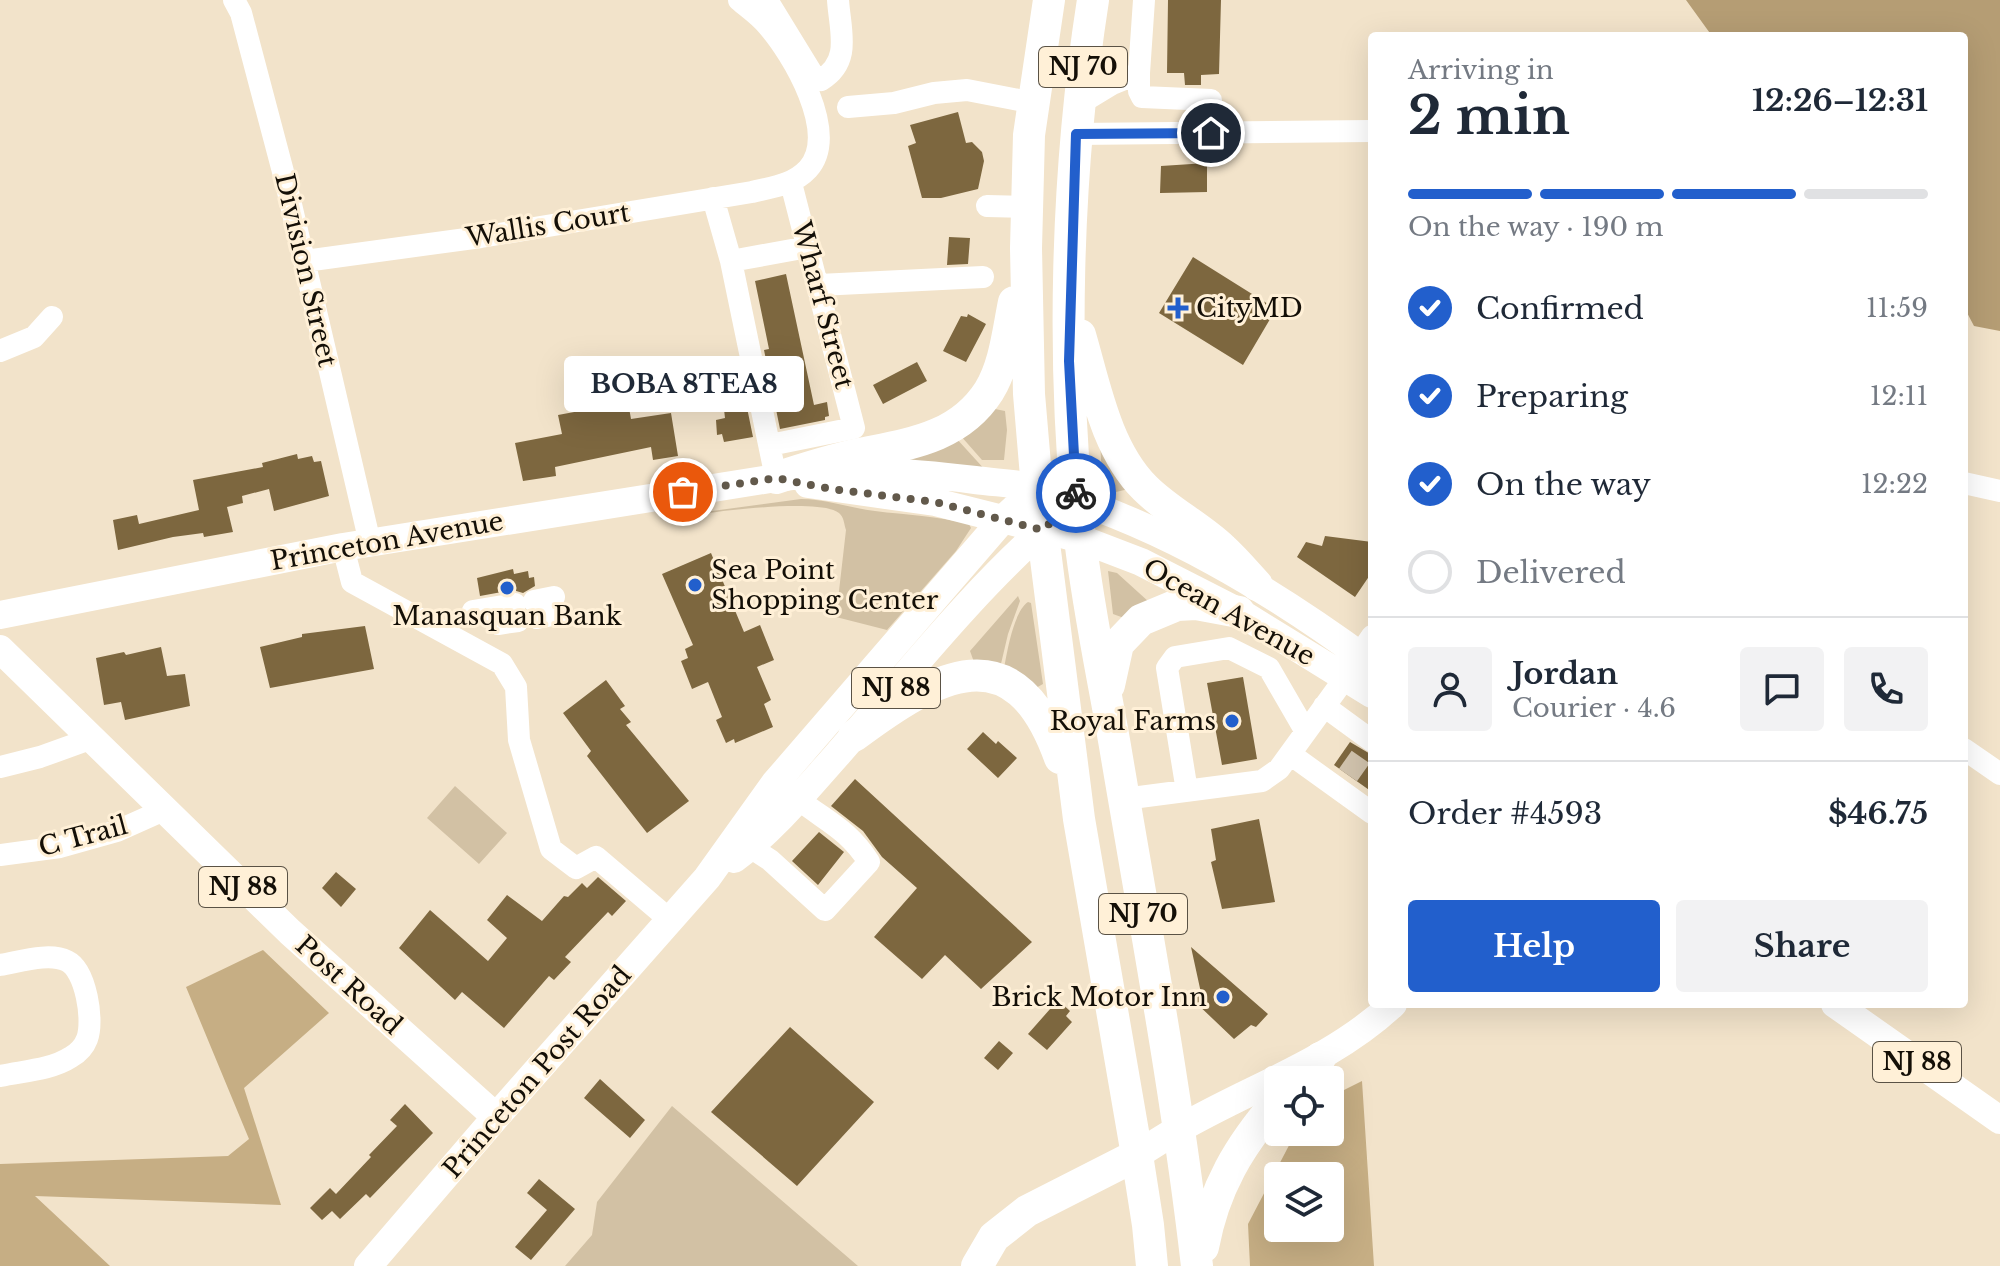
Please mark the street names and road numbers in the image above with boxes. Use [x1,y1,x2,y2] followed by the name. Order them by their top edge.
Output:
[1039,47,1127,87] road number: NJ 70
[268,170,344,370] street label: Division Street
[463,196,632,254] street label: Wallis Court
[785,217,861,392] street label: Wharf Street
[268,505,506,577] street label: Princeton Avenue
[1138,552,1320,672] street label: Ocean Avenue
[852,668,940,708] road number: NJ 88
[35,809,131,863] street label: C Trail
[199,867,287,907] road number: NJ 88
[1099,894,1187,934] road number: NJ 70
[289,929,409,1041] street label: Post Road
[436,959,638,1185] street label: Princeton Post Road
[1873,1042,1961,1082] road number: NJ 88

